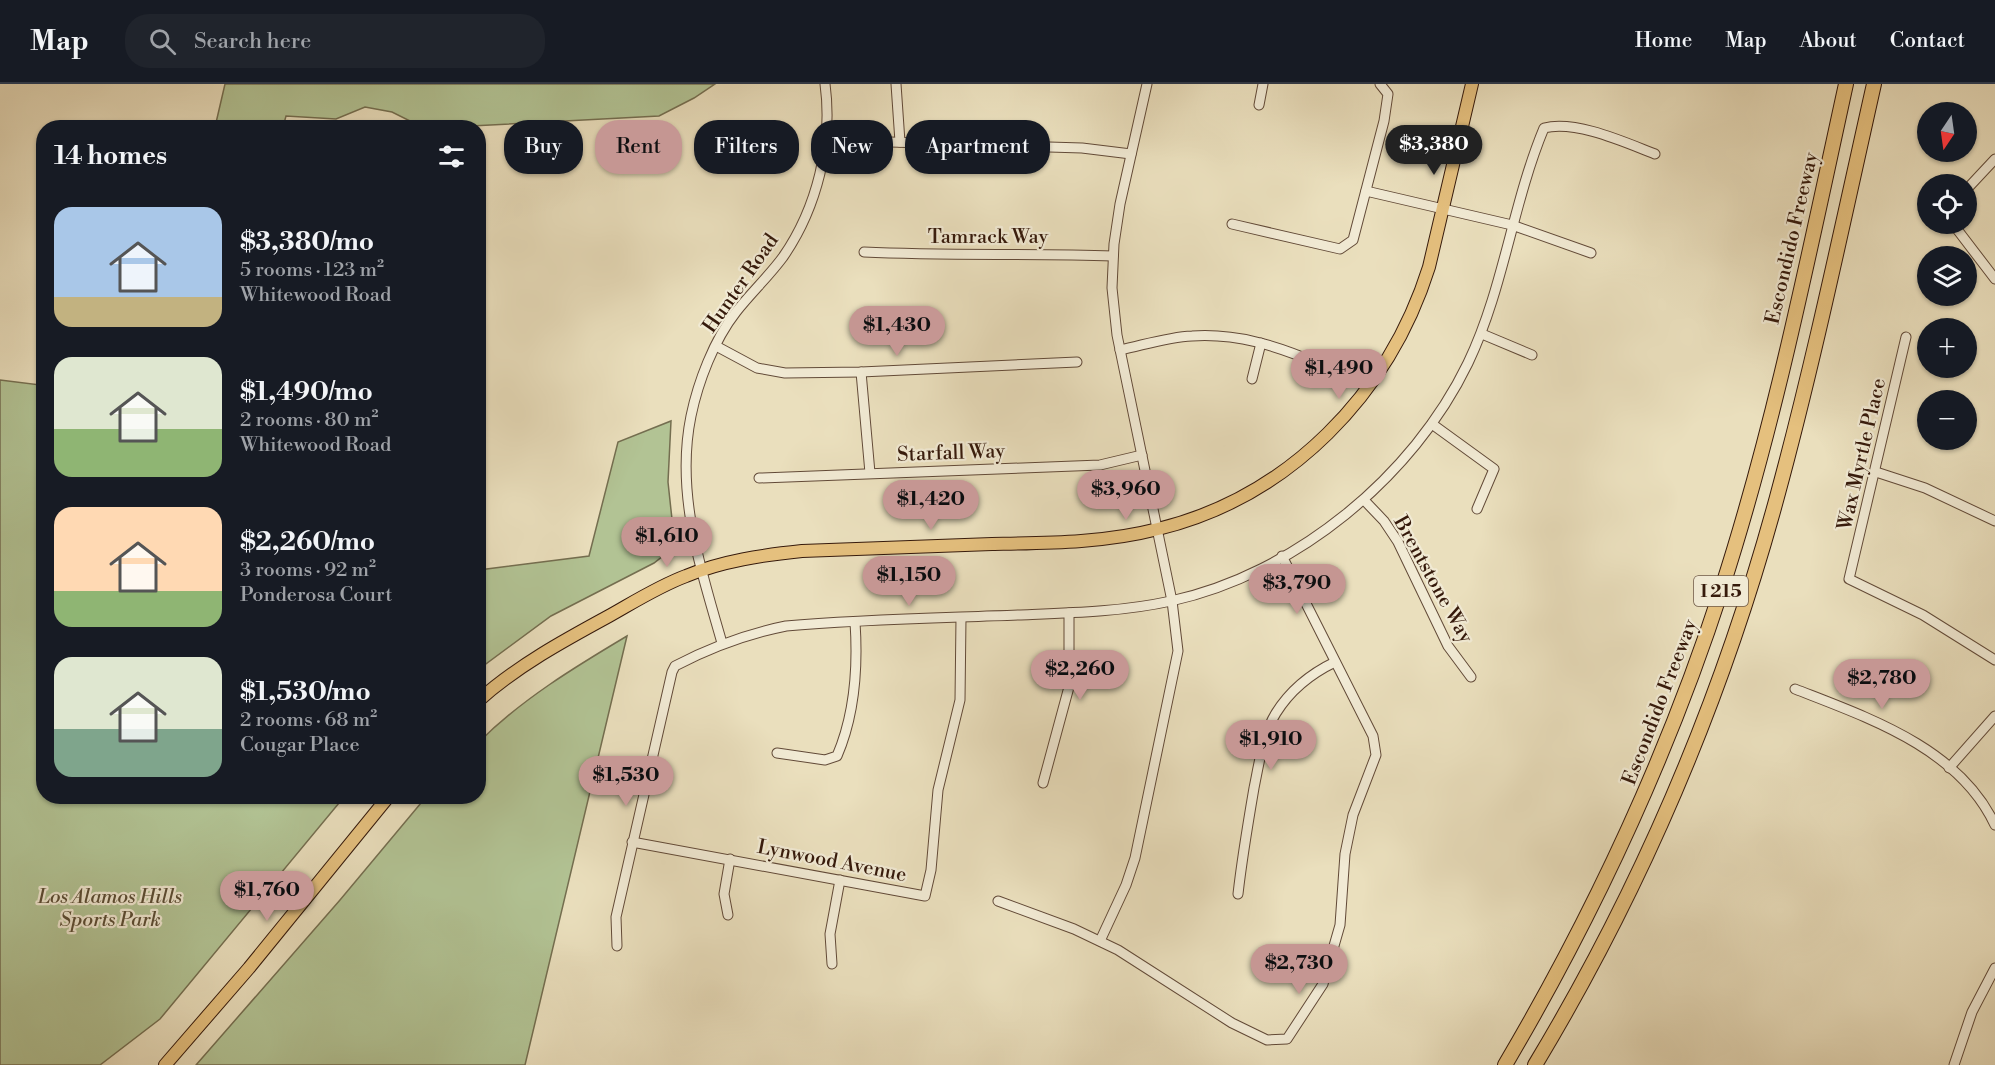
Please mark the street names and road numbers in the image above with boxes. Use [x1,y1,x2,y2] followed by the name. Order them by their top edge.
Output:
[1761,150,1824,327] street label: Escondido Freeway
[928,225,1048,250] street label: Tamrack Way
[698,229,785,338] street label: Hunter Road
[1833,376,1892,534] street label: Wax Myrtle Place
[897,439,1006,468] street label: Starfall Way
[1387,511,1478,648] street label: Brentstone Way
[1694,576,1748,606] road number: I 215
[1617,616,1704,789] street label: Escondido Freeway
[755,835,909,888] street label: Lynwood Avenue

